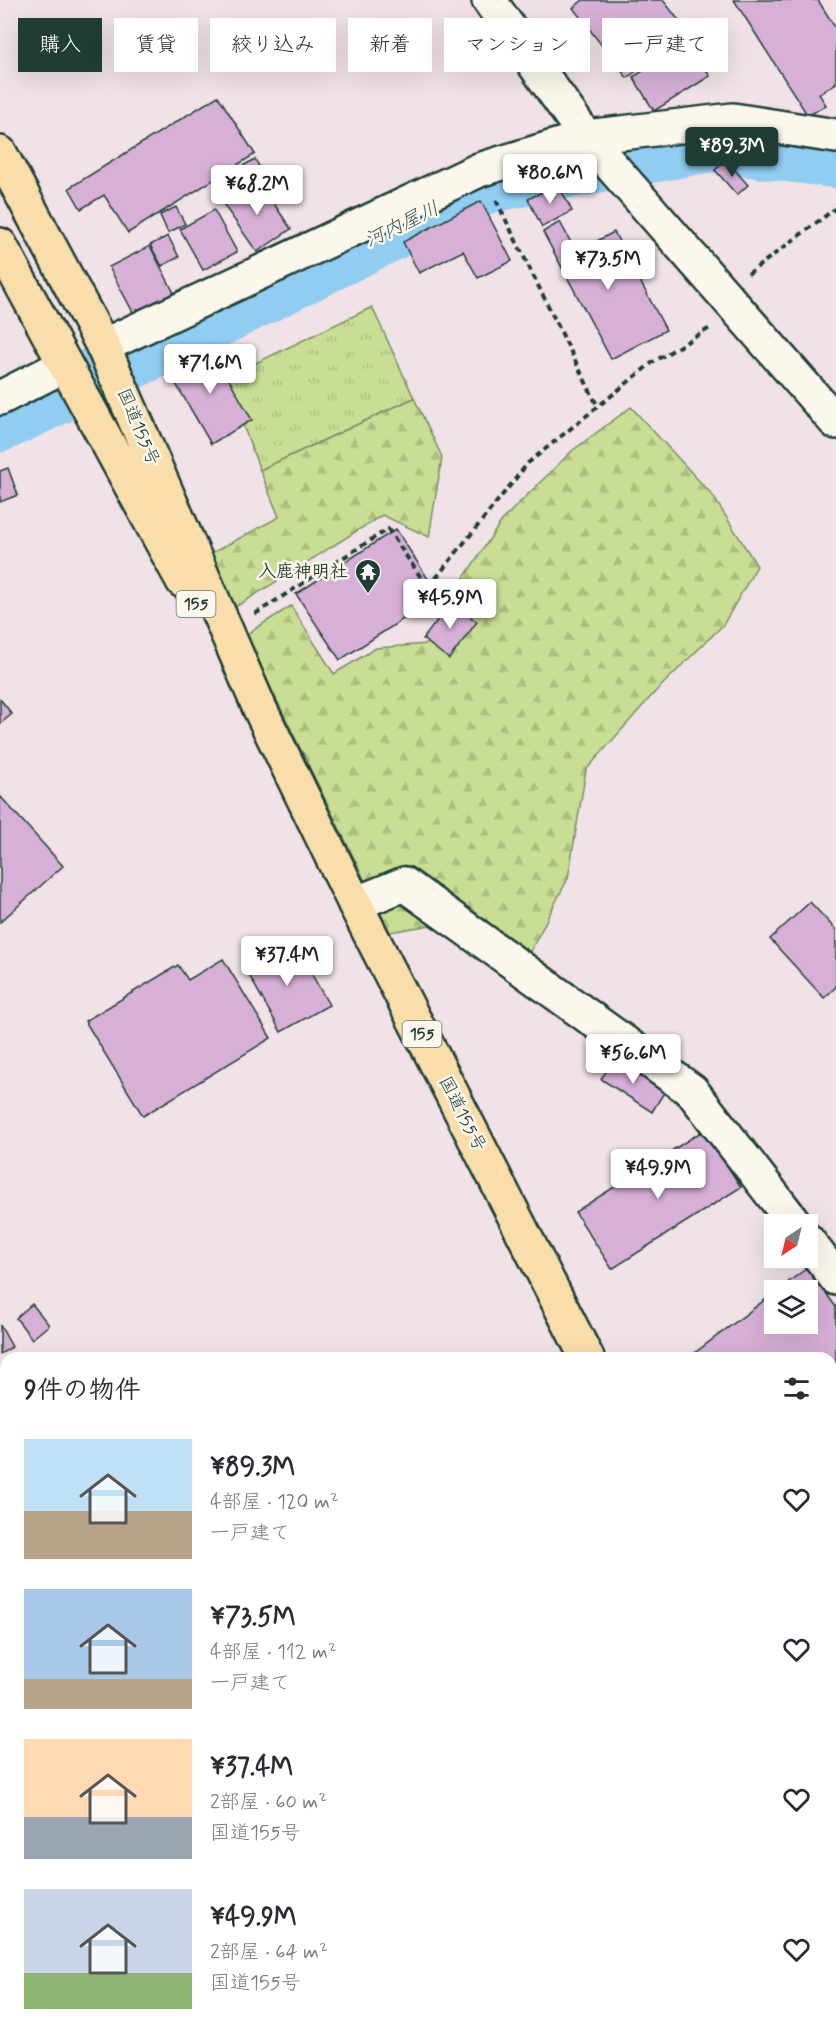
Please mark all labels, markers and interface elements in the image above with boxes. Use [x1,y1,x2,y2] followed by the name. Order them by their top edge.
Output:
[18,18,102,72] chip: 購入
[114,18,198,72] chip: 賃貸
[210,18,336,72] chip: 絞り込み
[348,18,432,72] chip: 新着
[444,18,590,72] chip: マンション
[602,18,728,72] chip: 一戸建て
[683,127,781,178] pin: ¥89.3M
[699,133,765,160] text: ¥89.3M
[501,154,599,205] pin: ¥80.6M
[517,160,583,187] text: ¥80.6M
[208,165,306,216] pin: ¥68.2M
[225,171,289,198] text: ¥68.2M
[360,195,444,255] water label: 河内屋川
[559,240,657,291] pin: ¥73.5M
[575,246,641,273] text: ¥73.5M
[161,344,259,395] pin: ¥71.6M
[178,350,242,377] text: ¥71.6M
[111,385,165,469] street label: 国道155号
[353,557,383,595] temple icon: 入鹿神明社
[258,560,348,584] place label: 入鹿神明社
[401,579,499,630] pin: ¥45.9M
[417,585,483,612] text: ¥45.9M
[176,591,216,617] road number: 155
[238,936,336,987] pin: ¥37.4M
[255,942,319,969] text: ¥37.4M
[402,1021,442,1047] road number: 155
[584,1034,682,1085] pin: ¥56.6M
[600,1040,666,1067] text: ¥56.6M
[433,1072,491,1156] street label: 国道155号
[609,1149,707,1200] pin: ¥49.9M
[625,1155,691,1182] text: ¥49.9M
[764,1214,818,1268] north arrow
[764,1214,818,1334] map controls
[764,1280,818,1334] button: layers
[780,1372,813,1405] icon: filters
[24,1374,141,1408] text: 9件の物件
[210,1451,295,1485] text: ¥89.3M
[72,1463,144,1535] icon: home
[780,1483,813,1516] icon: heart
[210,1489,339,1516] text: 4部屋 · 120 m²
[210,1520,290,1547] text: 一戸建て
[210,1601,296,1635] text: ¥73.5M
[72,1613,144,1685] icon: home
[780,1633,813,1666] icon: heart
[210,1639,337,1666] text: 4部屋 · 112 m²
[210,1670,290,1697] text: 一戸建て
[210,1751,293,1785] text: ¥37.4M
[72,1763,144,1835] icon: home
[780,1783,813,1816] icon: heart
[210,1789,327,1816] text: 2部屋 · 60 m²
[210,1820,301,1847] text: 国道155号
[210,1901,297,1935] text: ¥49.9M
[72,1913,144,1985] icon: home
[780,1933,813,1966] icon: heart
[210,1939,328,1966] text: 2部屋 · 64 m²
[210,1970,301,1997] text: 国道155号

